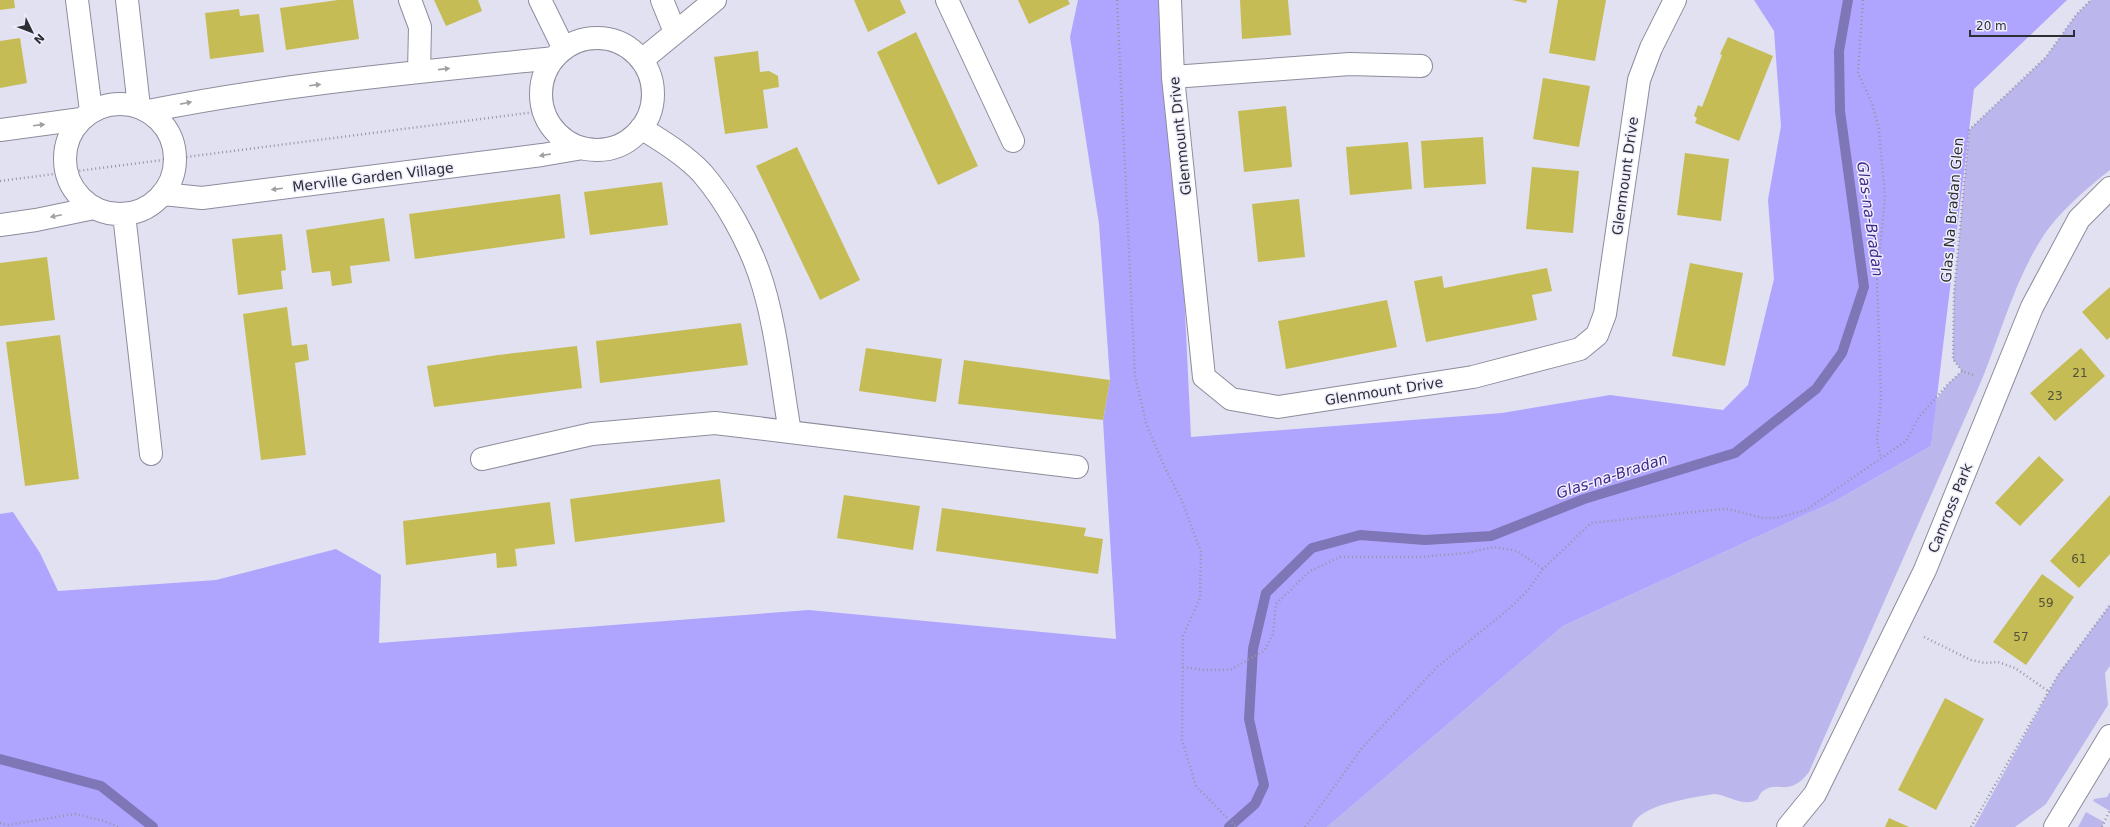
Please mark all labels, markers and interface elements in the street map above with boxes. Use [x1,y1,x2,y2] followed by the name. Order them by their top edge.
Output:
[12,12,52,52] north arrow
[1970,12,2074,38] scale bar
[1976,19,2007,33] text: 20 m
[31,31,47,46] text: N
[438,66,450,73] one-way arrow
[1166,76,1194,196] street label: Glenmount Drive
[309,82,321,88] one-way arrow
[180,100,193,106] one-way arrow
[1609,116,1641,236] street label: Glenmount Drive
[33,122,45,128] one-way arrow
[1938,137,1966,283] street label: Glas Na Bradan Glen
[538,152,551,158] one-way arrow
[292,159,454,195] street label: Merville Garden Village
[1853,160,1887,278] water label: Glas-na-Bradan
[271,186,283,192] one-way arrow
[50,213,62,219] one-way arrow
[2072,366,2088,380] house number: 21
[1324,374,1444,408] street label: Glenmount Drive
[2047,389,2063,403] house number: 23
[1554,449,1670,503] water label: Glas-na-Bradan
[1925,460,1976,555] street label: Camross Park
[2071,552,2087,566] house number: 61
[2038,596,2054,610] house number: 59
[2013,630,2029,644] house number: 57

